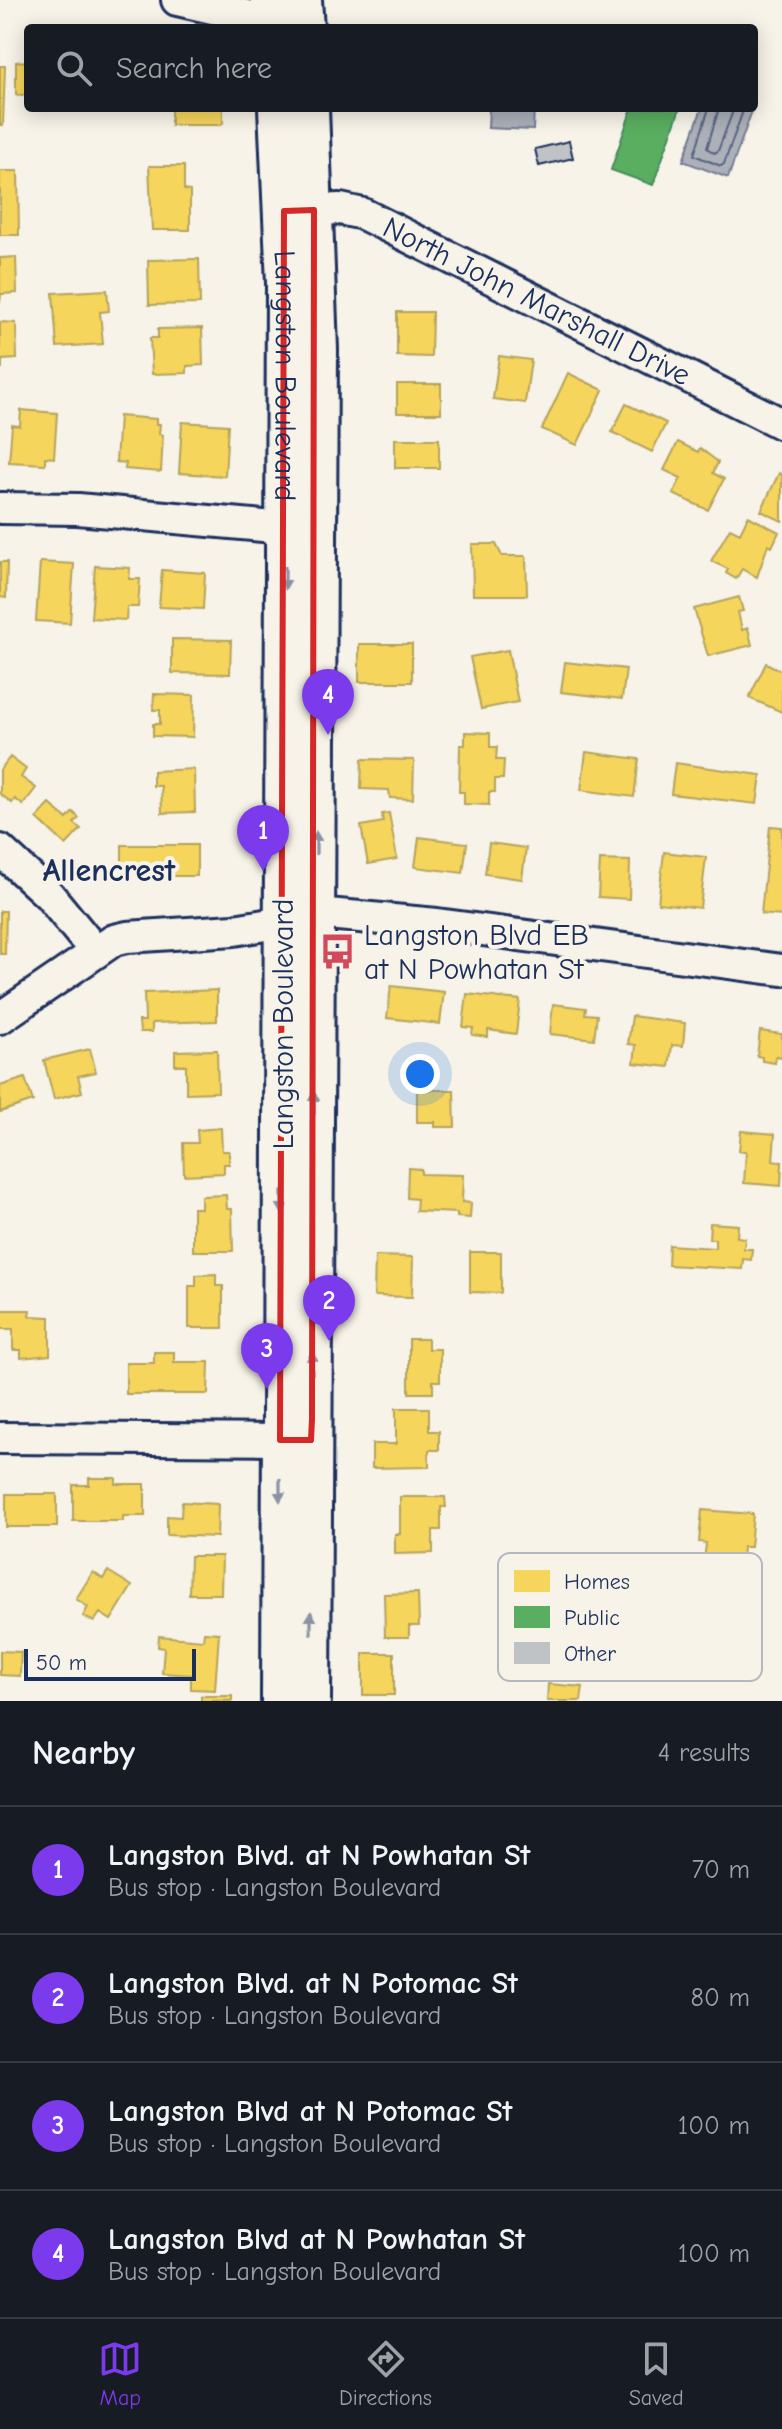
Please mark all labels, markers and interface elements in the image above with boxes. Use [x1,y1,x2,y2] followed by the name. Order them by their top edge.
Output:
[24,24,758,112] search box
[52,46,96,90] icon: search
[116,51,272,86] text: Search here
[377,210,696,393] street label: North John Marshall Drive
[267,250,303,501] street label: Langston Boulevard
[279,566,291,591] one-way arrow
[302,669,354,735] pin: 4
[237,805,289,871] pin: 1
[310,830,322,855] one-way arrow
[43,852,176,889] district label: Allencrest
[266,899,301,1149] street label: Langston Boulevard
[364,918,589,987] place label: Langston Blvd EB at N Powhatan St
[319,933,357,971] bus stop icon: Langston Blvd EB at N Powhatan St
[400,1054,440,1094] your location
[308,1090,320,1115] one-way arrow
[276,1190,288,1215] one-way arrow
[303,1275,355,1341] pin: 2
[241,1323,293,1389] pin: 3
[306,1350,318,1375] one-way arrow
[274,1478,286,1503] one-way arrow
[498,1553,762,1681] legend
[564,1569,630,1595] text: Homes
[564,1605,620,1631] text: Public
[304,1610,317,1635] one-way arrow
[564,1641,616,1667] text: Other
[24,1645,196,1681] scale bar
[36,1650,87,1676] text: 50 m
[32,1733,135,1773] text: Nearby
[658,1738,750,1768] text: 4 results
[108,1838,530,1873] text: Langston Blvd. at N Powhatan St
[53,1855,63,1885] text: 1
[692,1855,750,1885] text: 70 m
[108,1873,441,1903] text: Bus stop · Langston Boulevard
[108,1966,518,2001] text: Langston Blvd. at N Potomac St
[52,1983,64,2013] text: 2
[691,1983,750,2013] text: 80 m
[108,2001,441,2031] text: Bus stop · Langston Boulevard
[108,2094,512,2129] text: Langston Blvd at N Potomac St
[52,2111,64,2141] text: 3
[678,2111,750,2141] text: 100 m
[108,2129,441,2159] text: Bus stop · Langston Boulevard
[108,2222,525,2257] text: Langston Blvd at N Powhatan St
[52,2239,64,2269] text: 4
[678,2239,750,2269] text: 100 m
[108,2257,441,2287] text: Bus stop · Langston Boulevard
[98,2337,142,2411] tab: Map
[339,2337,432,2411] tab: Directions
[629,2337,684,2411] tab: Saved

